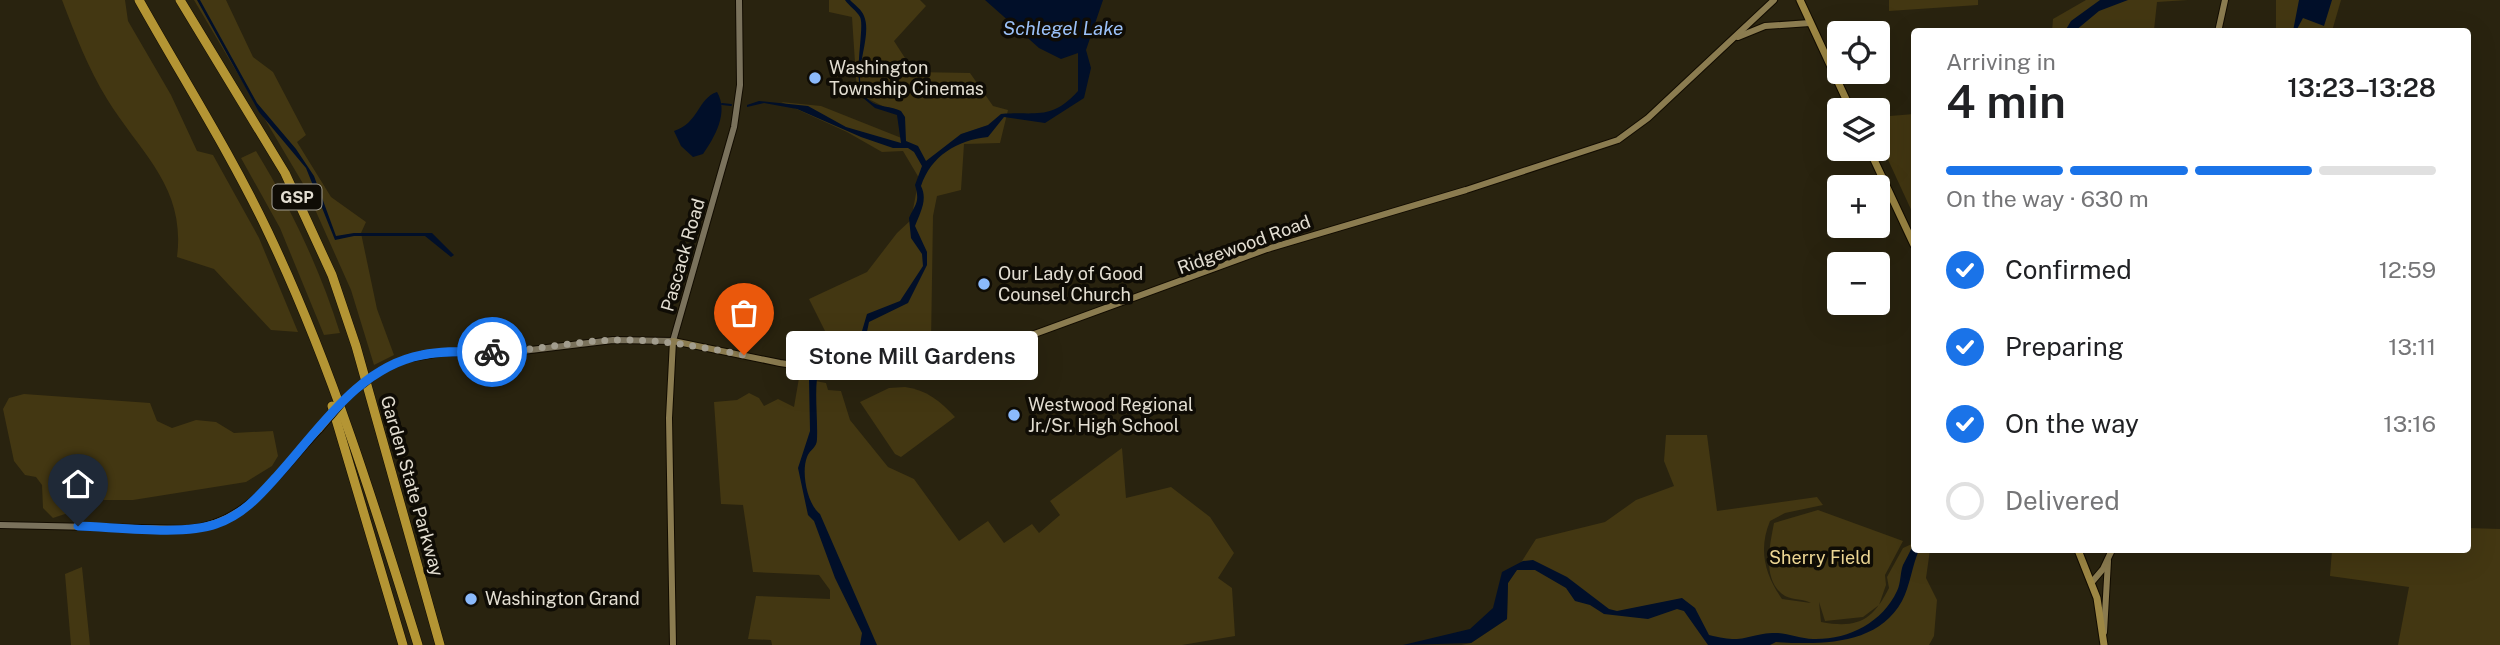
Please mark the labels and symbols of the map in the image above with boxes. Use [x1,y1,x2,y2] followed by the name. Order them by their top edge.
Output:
[1003,17,1123,39] water label: Schlegel Lake
[829,57,984,99] place label: Washington Township Cinemas
[807,70,823,86] marker: Washington Township Cinemas
[272,184,322,210] road number: GSP
[656,196,709,314] street label: Pascack Road
[1174,211,1313,278] street label: Ridgewood Road
[998,263,1143,305] place label: Our Lady of Good Counsel Church
[976,276,992,292] marker: Our Lady of Good Counsel Church
[714,283,774,355] pin
[457,317,527,387] courier
[786,330,1038,380] callout: Stone Mill Gardens
[377,393,448,579] street label: Garden State Parkway
[1028,394,1193,436] place label: Westwood Regional Jr./Sr. High School
[1006,407,1022,423] marker: Westwood Regional Jr./Sr. High School
[48,454,108,526] pin
[1769,547,1871,568] park label: Sherry Field
[485,588,640,609] place label: Washington Grand
[463,591,479,607] marker: Washington Grand

